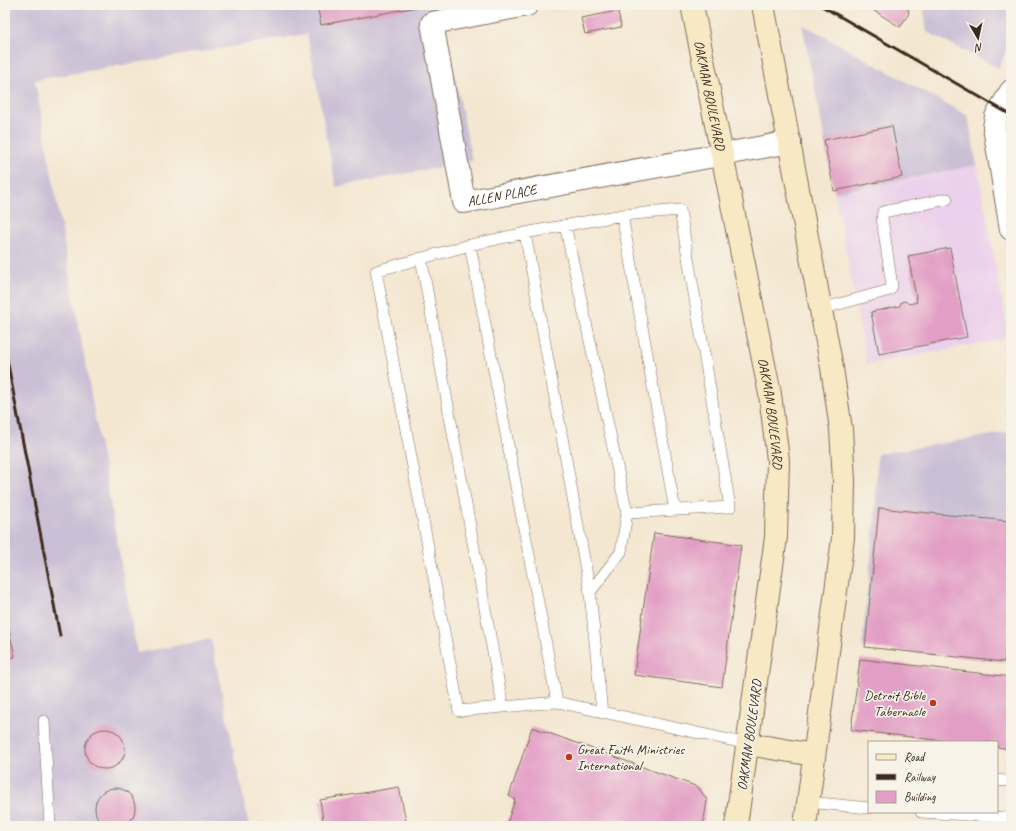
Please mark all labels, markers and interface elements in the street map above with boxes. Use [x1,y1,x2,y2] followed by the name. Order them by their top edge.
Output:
[958,18,998,58] north arrow
[690,39,729,153] street label: OAKMAN BOULEVARD
[973,40,984,56] text: N
[466,181,539,210] street label: ALLEN PLACE
[754,357,786,470] street label: OAKMAN BOULEVARD
[733,678,766,792] street label: OAKMAN BOULEVARD
[864,687,926,720] place label: Detroit Bible Tabernacle
[928,698,938,708] marker: Detroit Bible Tabernacle
[577,741,685,774] place label: Great Faith Ministries International
[868,741,998,813] legend
[904,749,926,765] text: Road
[564,752,574,762] marker: Great Faith Ministries International
[904,769,936,785] text: Railway
[904,789,936,805] text: Building

